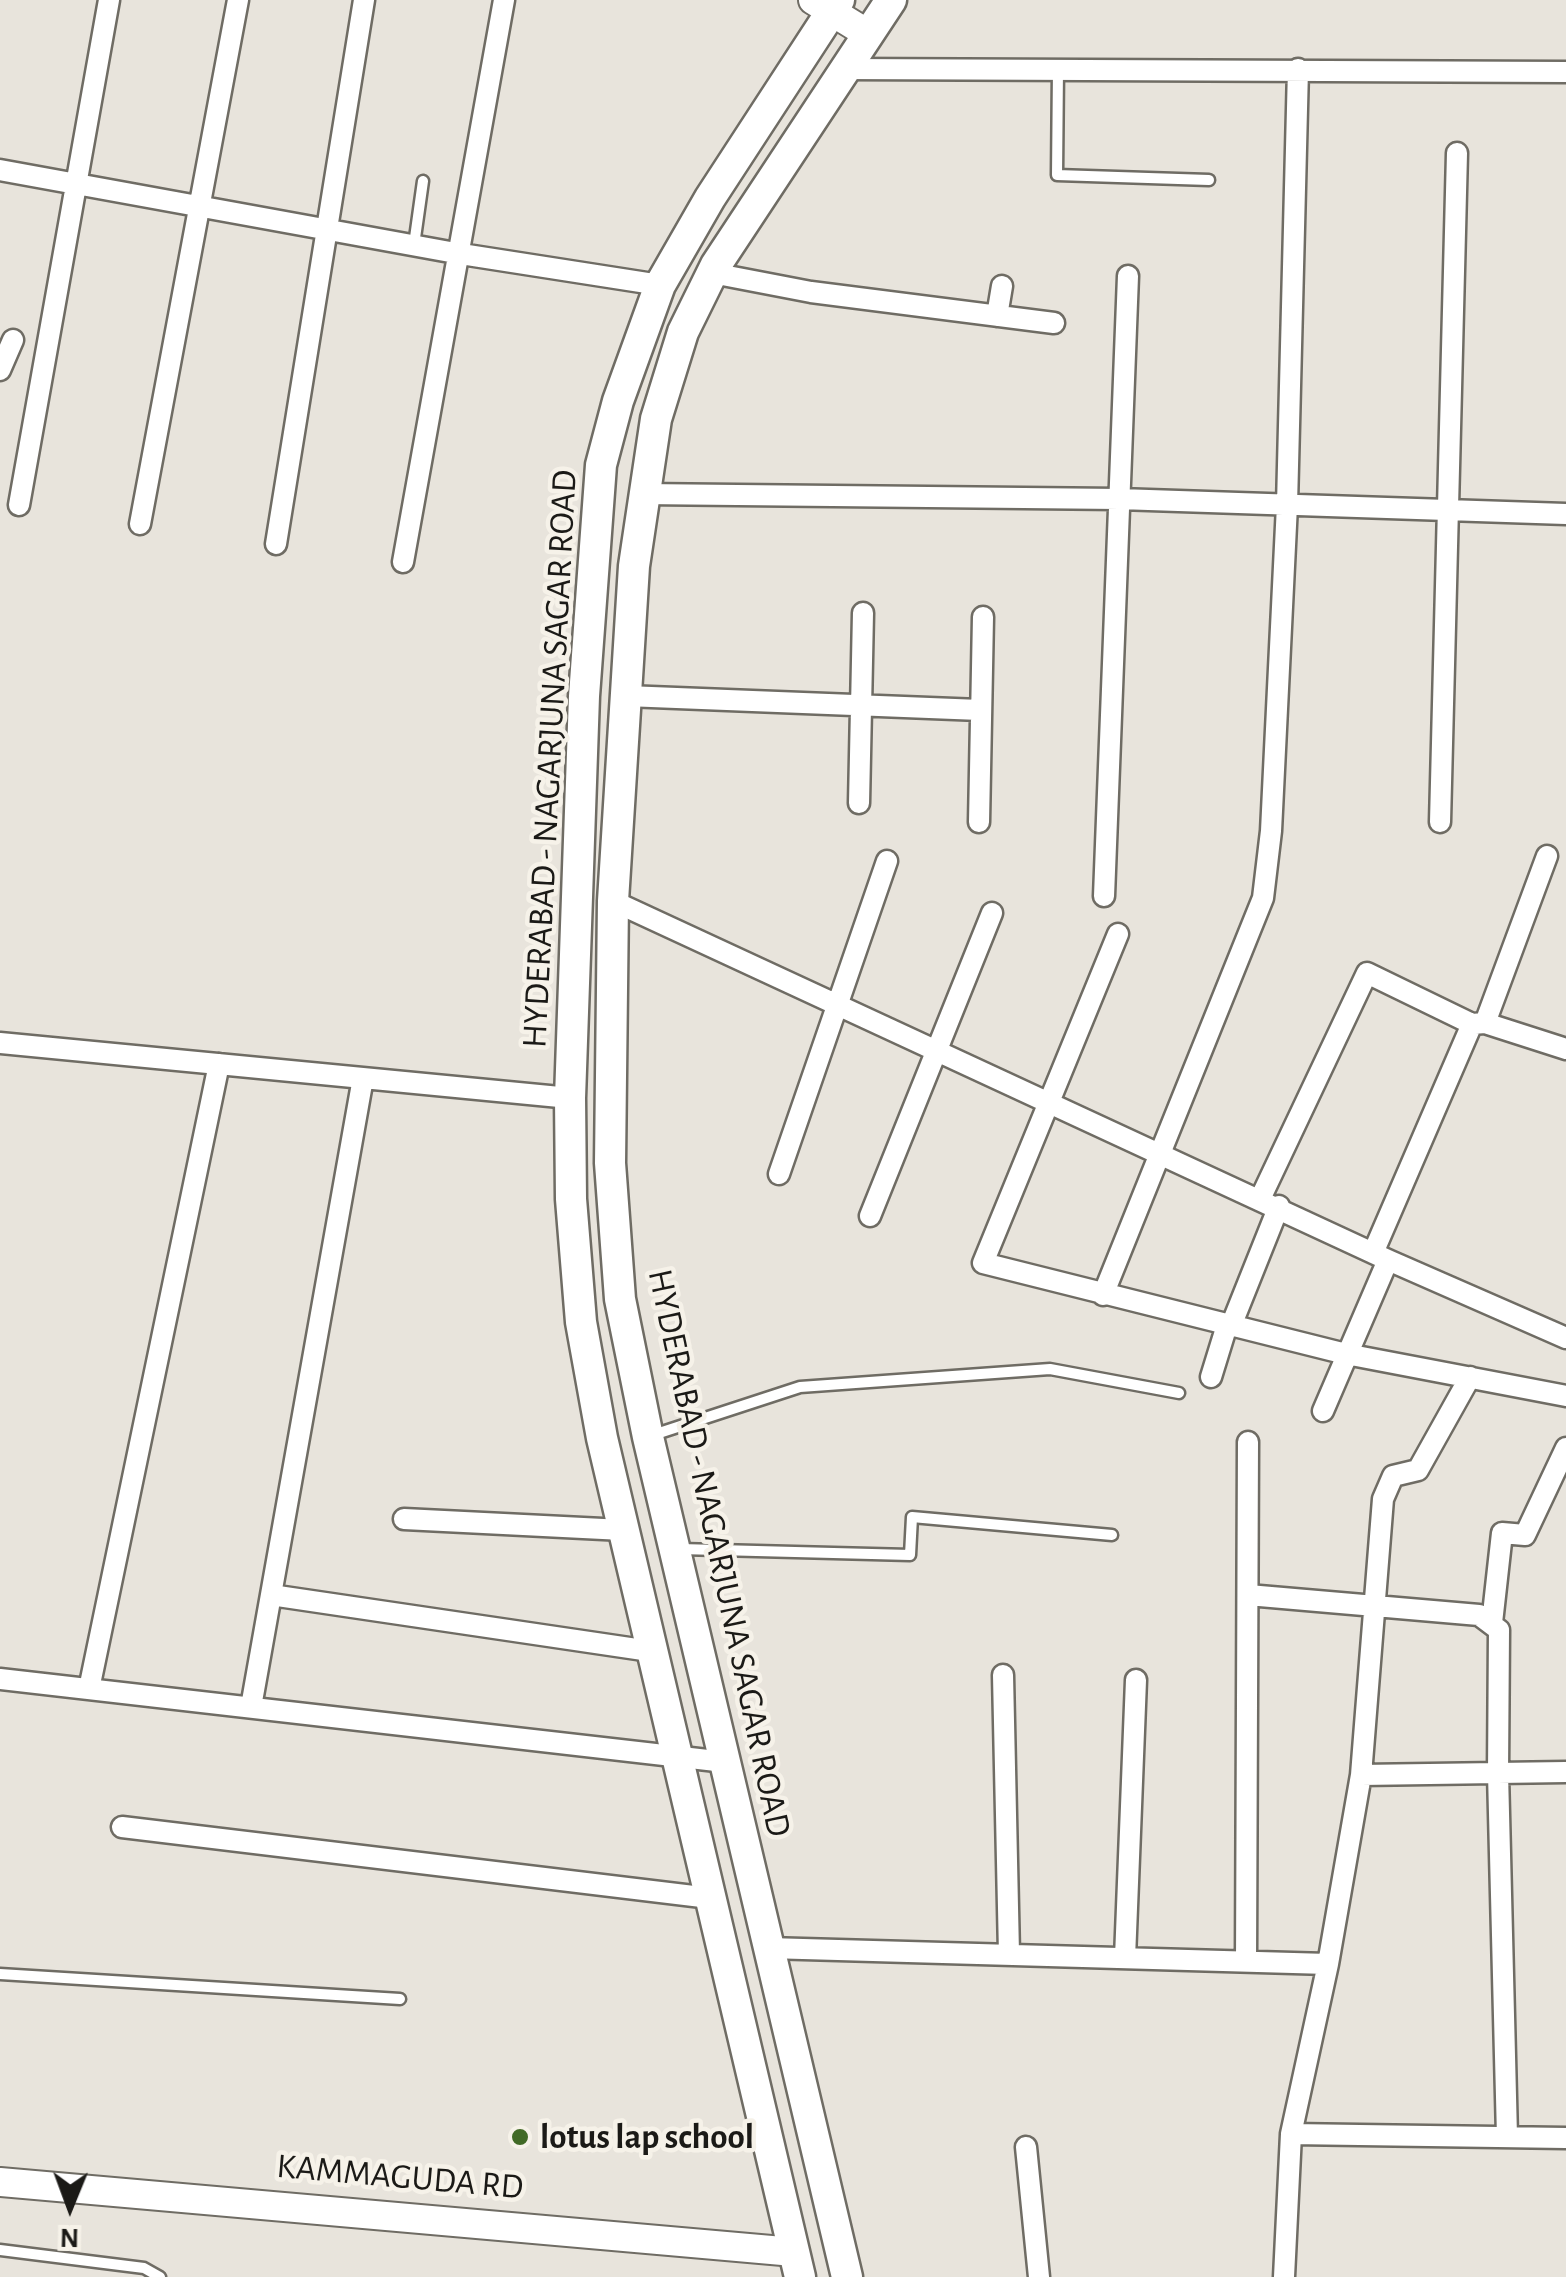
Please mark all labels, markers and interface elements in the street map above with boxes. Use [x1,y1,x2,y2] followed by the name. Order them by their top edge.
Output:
[514,469,586,1049] street label: HYDERABAD - NAGARJUNA SAGAR ROAD
[638,1266,800,1840] street label: HYDERABAD - NAGARJUNA SAGAR ROAD
[540,2116,754,2158] place label: lotus lap school
[509,2126,531,2148] marker: lotus lap school
[275,2145,525,2209] street label: KAMMAGUDA RD
[20,2157,120,2257] north arrow
[59,2223,79,2251] text: N

